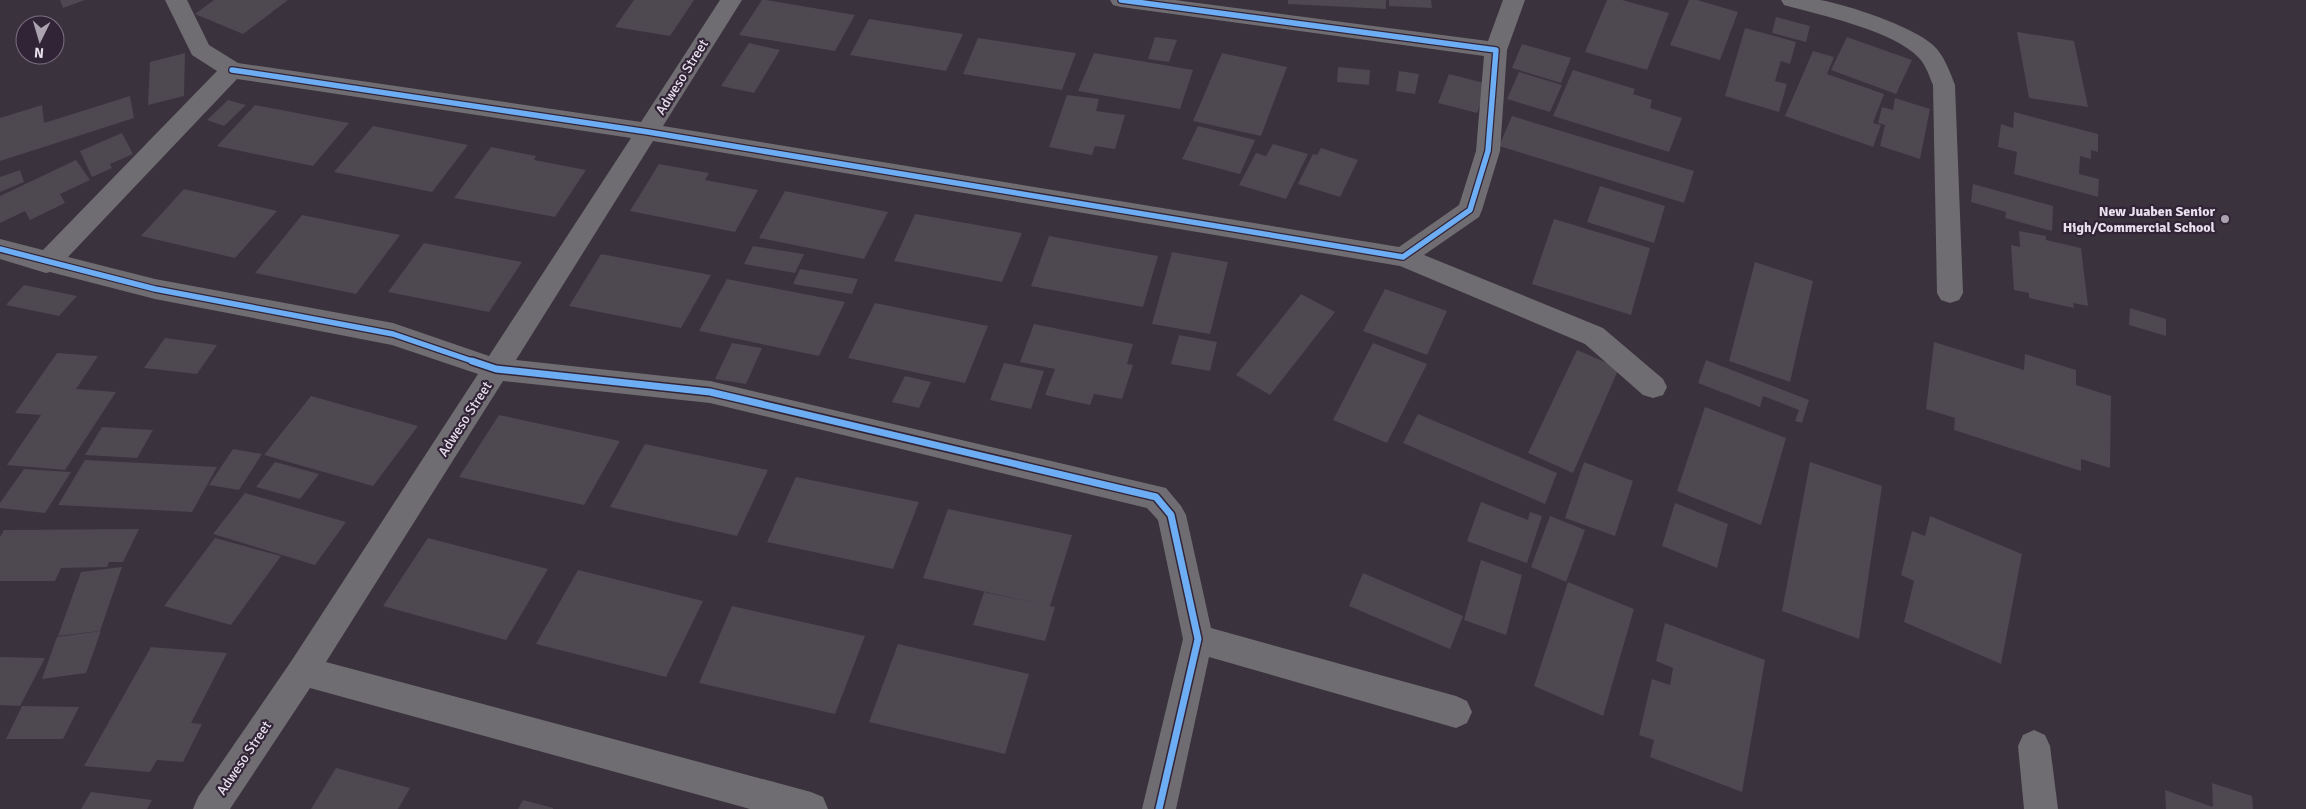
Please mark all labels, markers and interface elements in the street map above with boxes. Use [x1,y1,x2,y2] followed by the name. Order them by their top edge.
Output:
[15,15,65,65] north arrow
[652,36,712,118] street label: Adweso Street
[33,44,45,61] text: N
[2063,203,2216,236] place label: New Juaben Senior High/Commercial School
[2219,213,2231,225] marker: New Juaben Senior High/Commercial School
[435,378,496,460] street label: Adweso Street
[213,718,275,798] street label: Adweso Street

